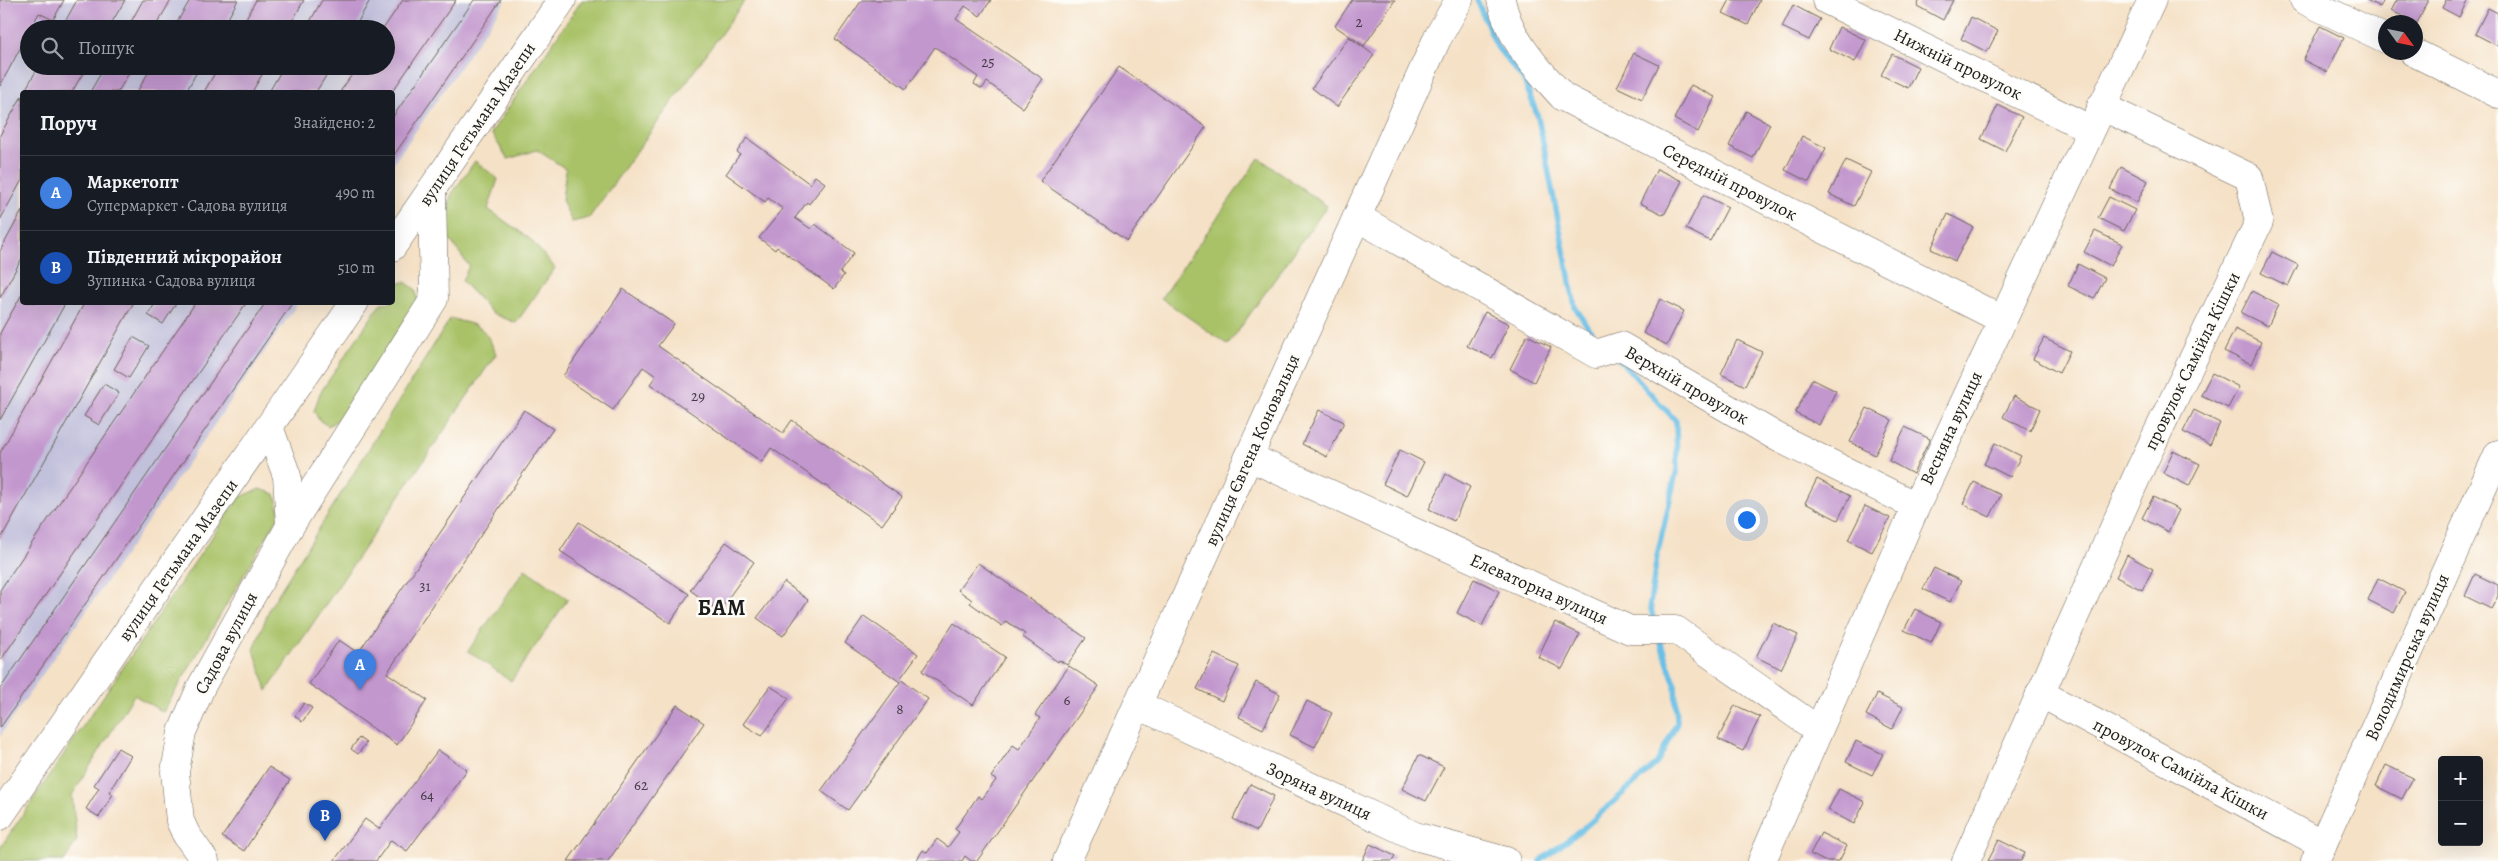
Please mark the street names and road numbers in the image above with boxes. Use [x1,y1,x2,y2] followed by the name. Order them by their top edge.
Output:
[1890,23,2026,105] street label: Нижній провулок
[413,37,541,211] street label: вулиця Гетьмана Мазепи
[1659,138,1801,226] street label: Середній провулок
[2138,268,2246,454] street label: провулок Самійла Кішки
[1621,340,1753,430] street label: Верхній провулок
[1199,350,1305,550] street label: вулиця Євгена Коновальця
[1914,367,1988,489] street label: Весняна вулиця
[113,474,243,646] street label: вулиця Гетьмана Мазепи
[1466,548,1612,630] street label: Елеваторна вулиця
[2359,570,2455,744] street label: Володимирська вулиця
[189,588,263,698] street label: Садова вулиця
[2089,712,2273,826] street label: провулок Самійла Кішки
[1263,756,1375,826] street label: Зоряна вулиця

